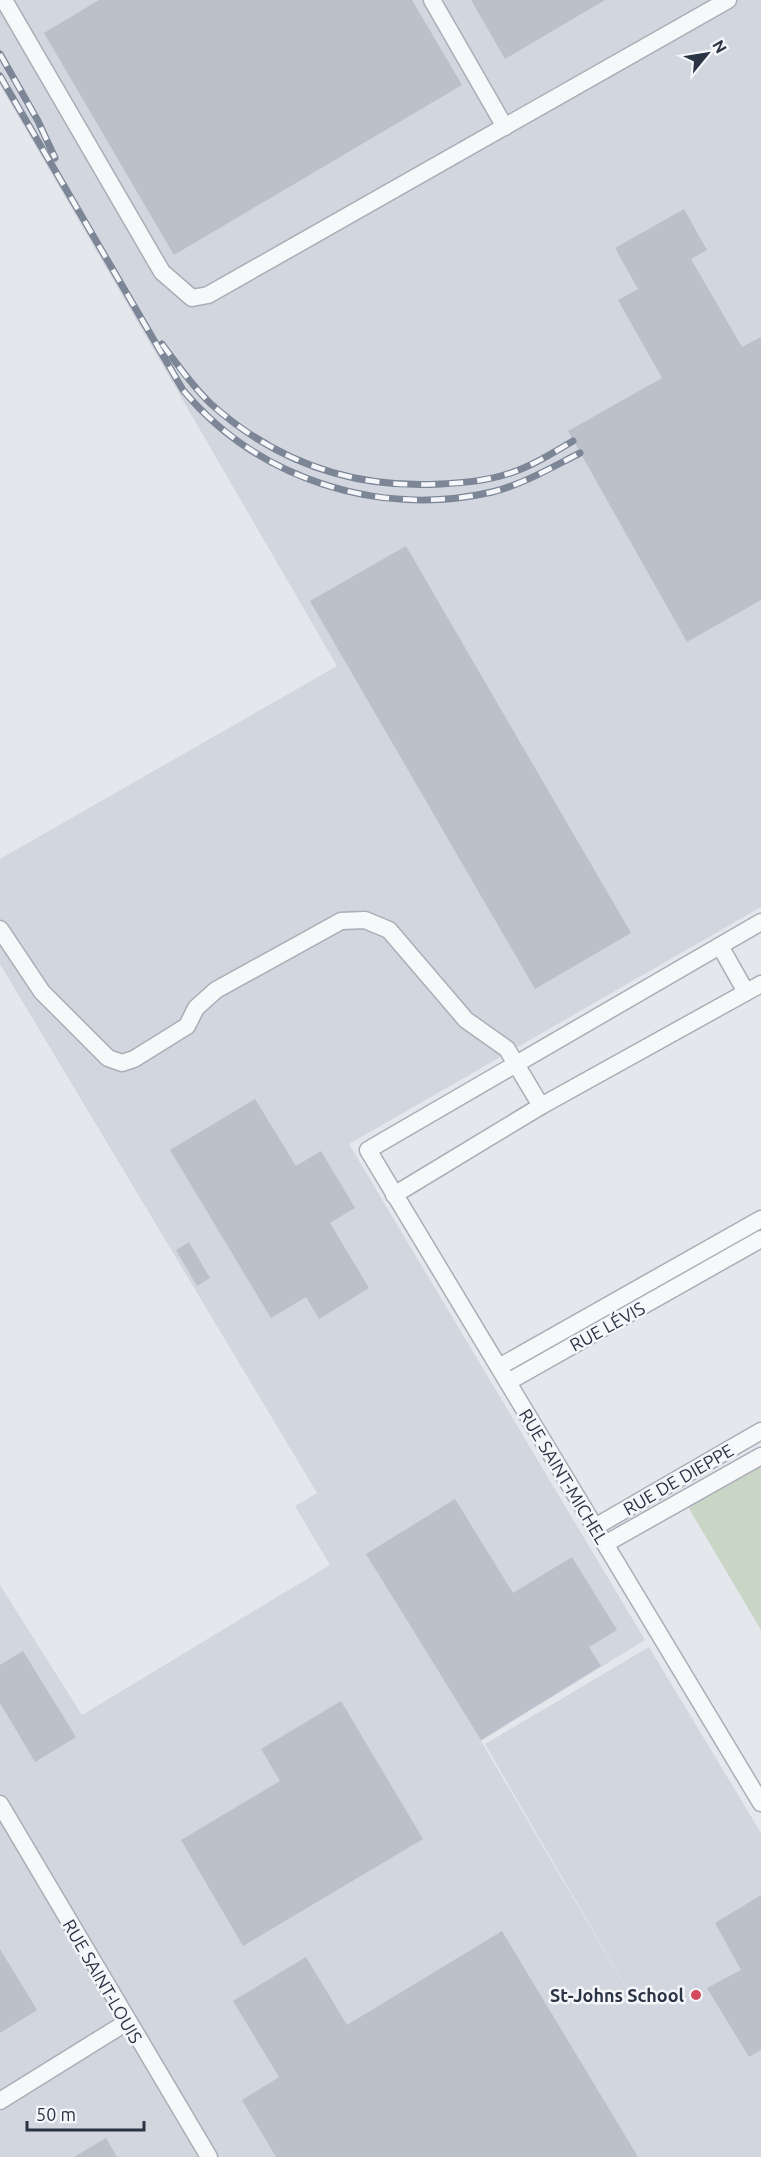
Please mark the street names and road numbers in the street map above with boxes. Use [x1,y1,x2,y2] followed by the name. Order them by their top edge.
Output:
[566,1296,648,1355] street label: RUE LÉVIS
[516,1405,612,1547] street label: RUE SAINT-MICHEL
[619,1439,737,1519] street label: RUE DE DIEPPE
[59,1916,147,2046] street label: RUE SAINT-LOUIS

